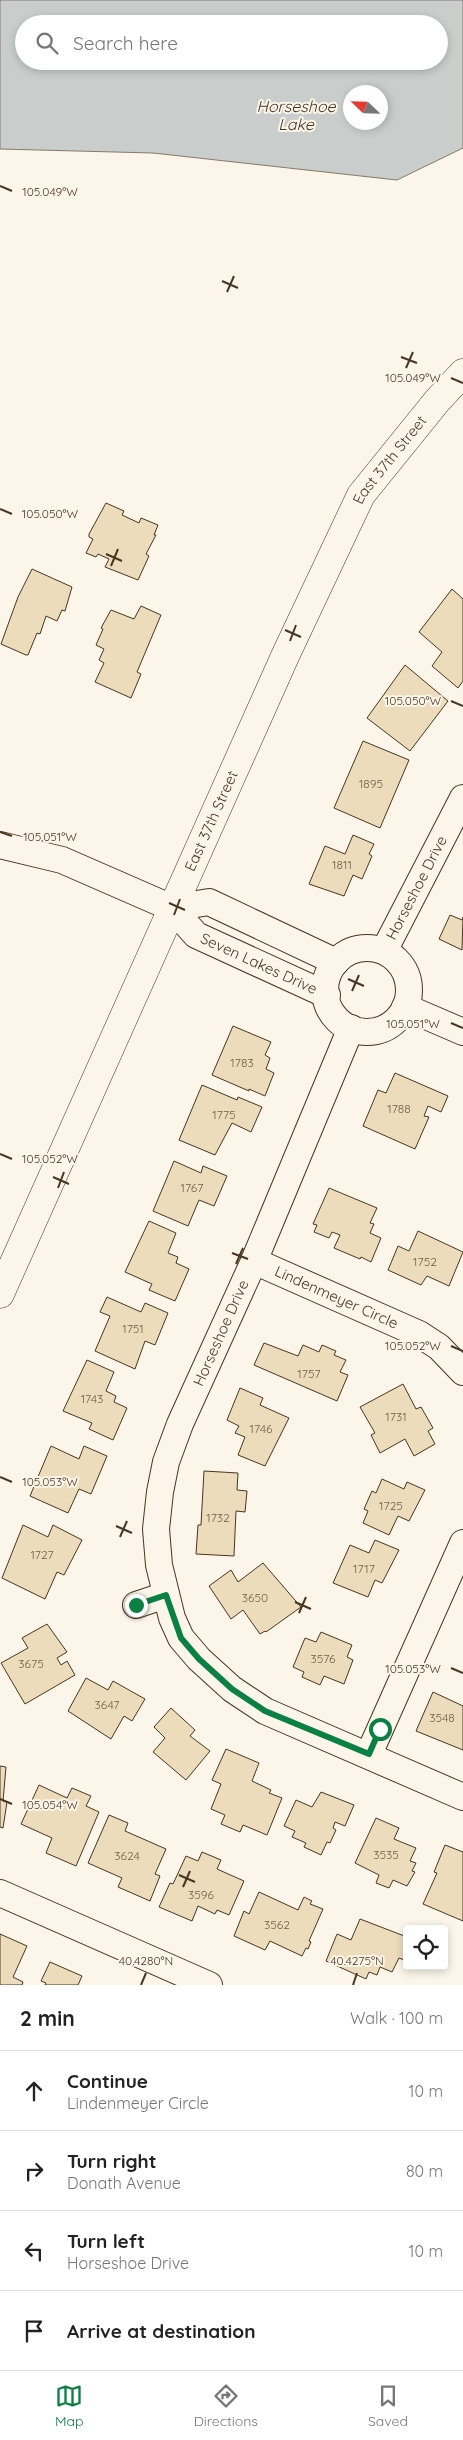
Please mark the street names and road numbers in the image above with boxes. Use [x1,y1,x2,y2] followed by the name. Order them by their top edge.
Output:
[348,411,430,507] street label: East 37th Street
[180,768,242,874] street label: East 37th Street
[381,832,451,943] street label: Horseshoe Drive
[198,928,320,998] street label: Seven Lakes Drive
[272,1261,401,1333] street label: Lindenmeyer Circle
[189,1277,252,1389] street label: Horseshoe Drive

